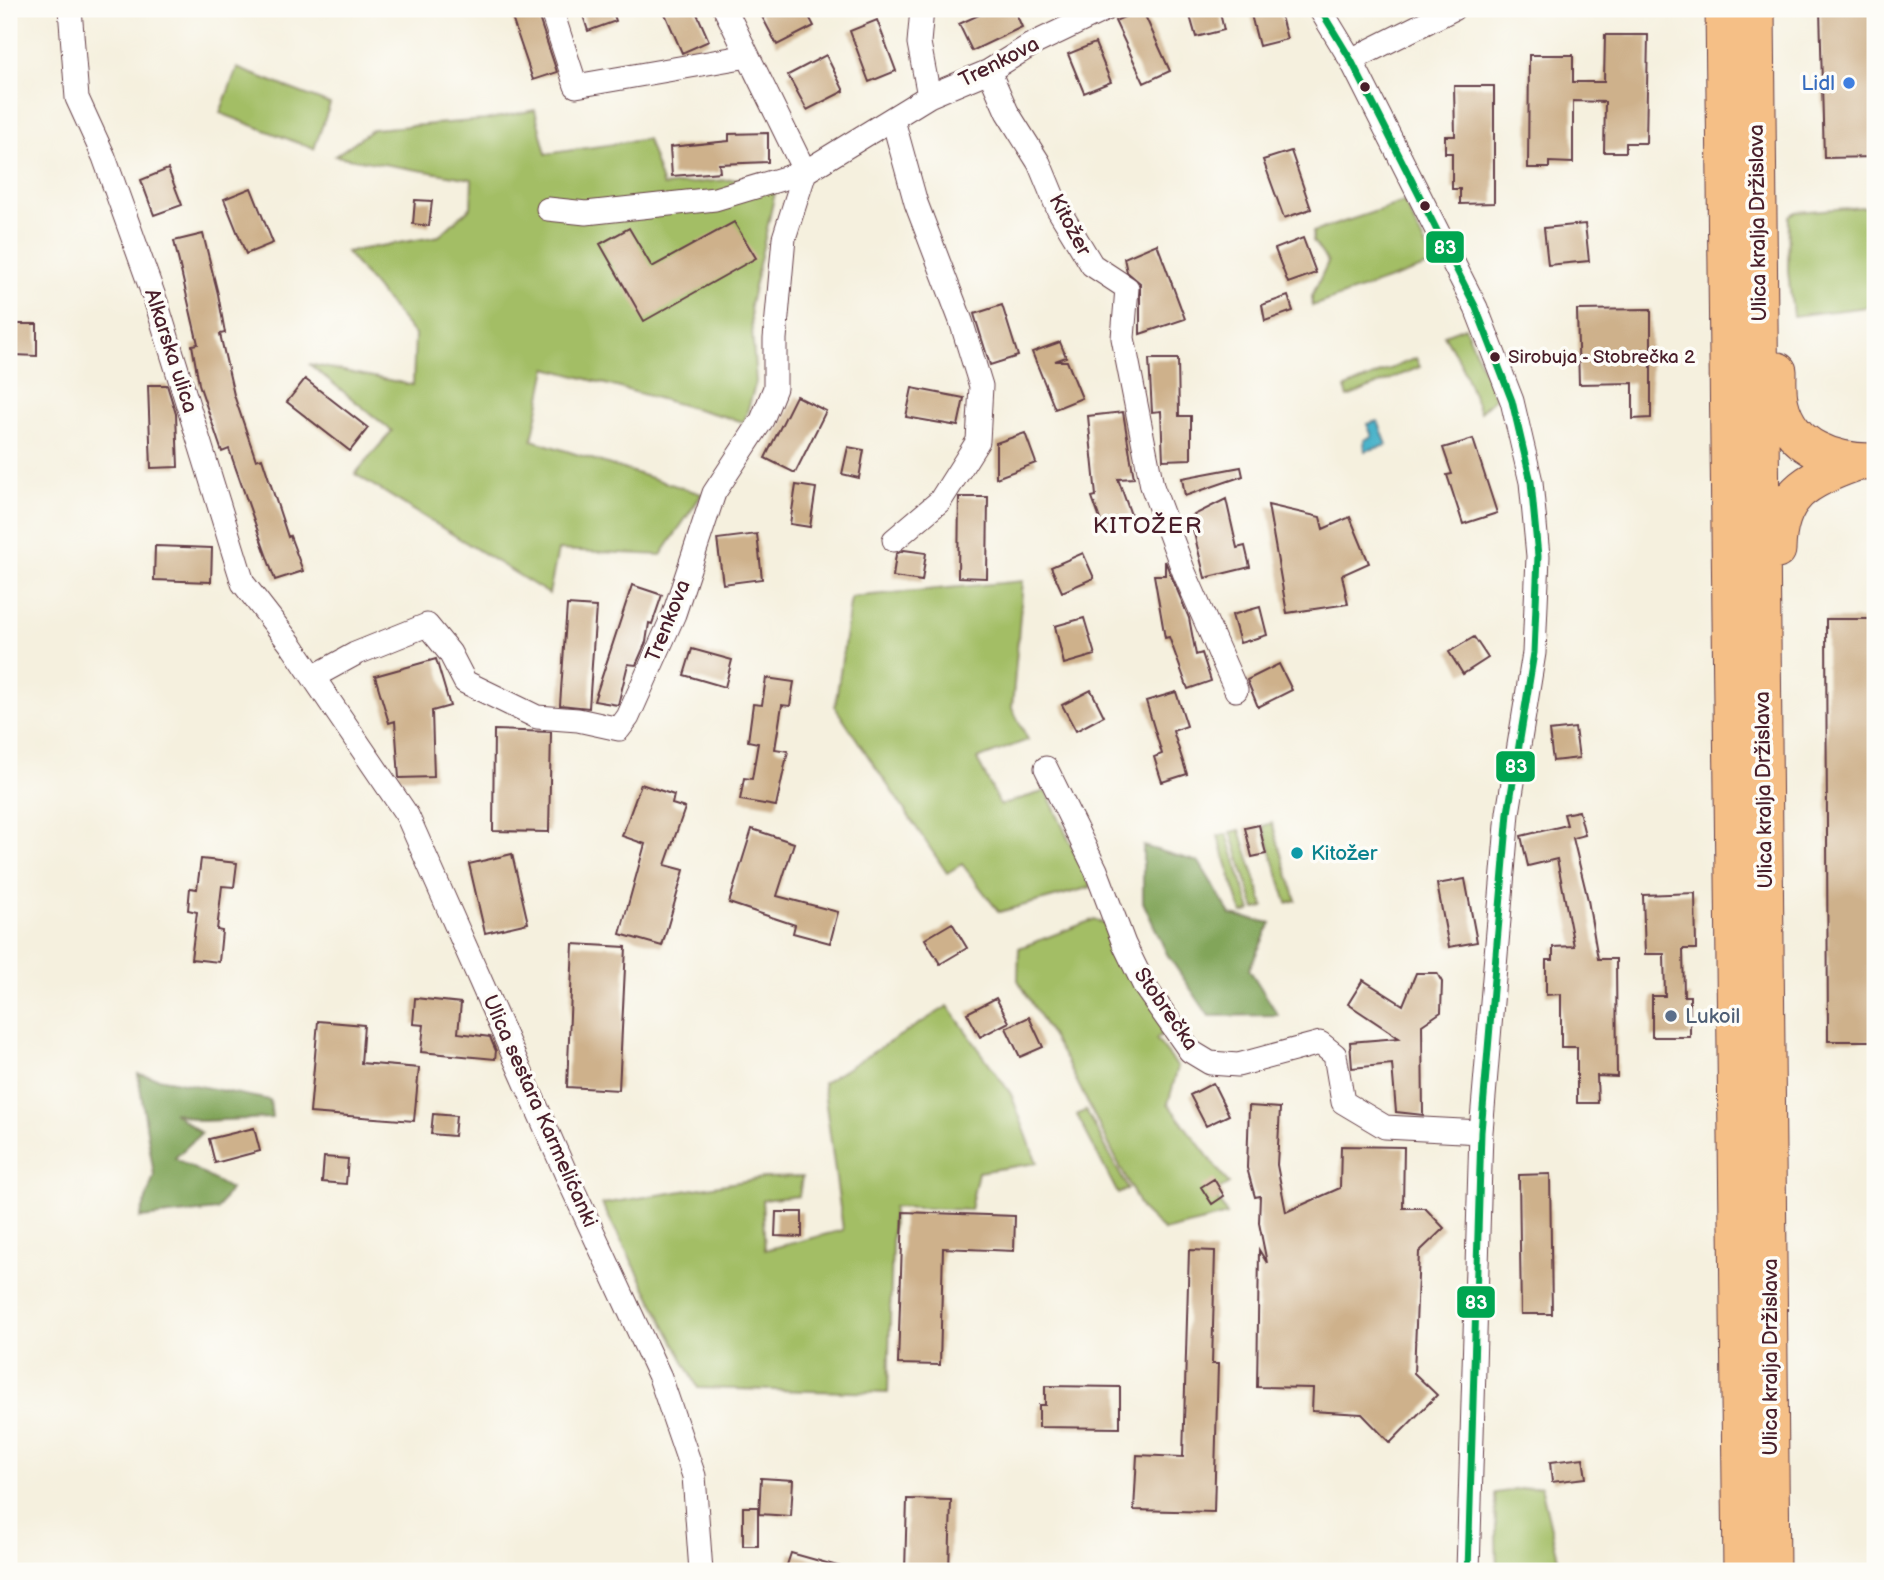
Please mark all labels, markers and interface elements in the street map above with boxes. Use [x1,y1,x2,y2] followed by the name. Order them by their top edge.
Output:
[955,31,1043,93] street label: Trenkova
[1801,71,1835,96] place label: Lidl
[1841,75,1857,91] marker: Lidl
[1358,80,1372,94] unlabelled marker
[1744,124,1772,322] street label: Ulica kralja Držislava
[1043,190,1097,260] street label: Kitožer
[1418,199,1432,213] unlabelled marker
[1425,230,1465,264] line badge: 83
[1434,237,1456,260] text: 83
[139,286,203,416] street label: Alkarska ulica
[1508,346,1696,369] place label: Sirobuja - Stobrečka 2
[1488,350,1502,364] marker: Sirobuja - Stobrečka 2
[1093,512,1203,540] district label: KITOŽER
[640,576,696,666] street label: Trenkova
[1750,691,1778,889] street label: Ulica kralja Držislava
[1495,750,1536,783] line badge: 83
[1505,756,1527,779] text: 83
[1311,841,1378,866] place label: Kitožer
[1289,845,1305,861] marker: Kitožer
[1129,963,1203,1055] street label: Stobrečka
[477,991,603,1231] street label: Ulica sestara Karmelićanki
[1685,1004,1740,1029] place label: Lukoil
[1663,1008,1679,1024] marker: Lukoil
[1758,1258,1783,1456] street label: Ulica kralja Držislava
[1456,1285,1496,1319] line badge: 83
[1465,1292,1487,1315] text: 83

